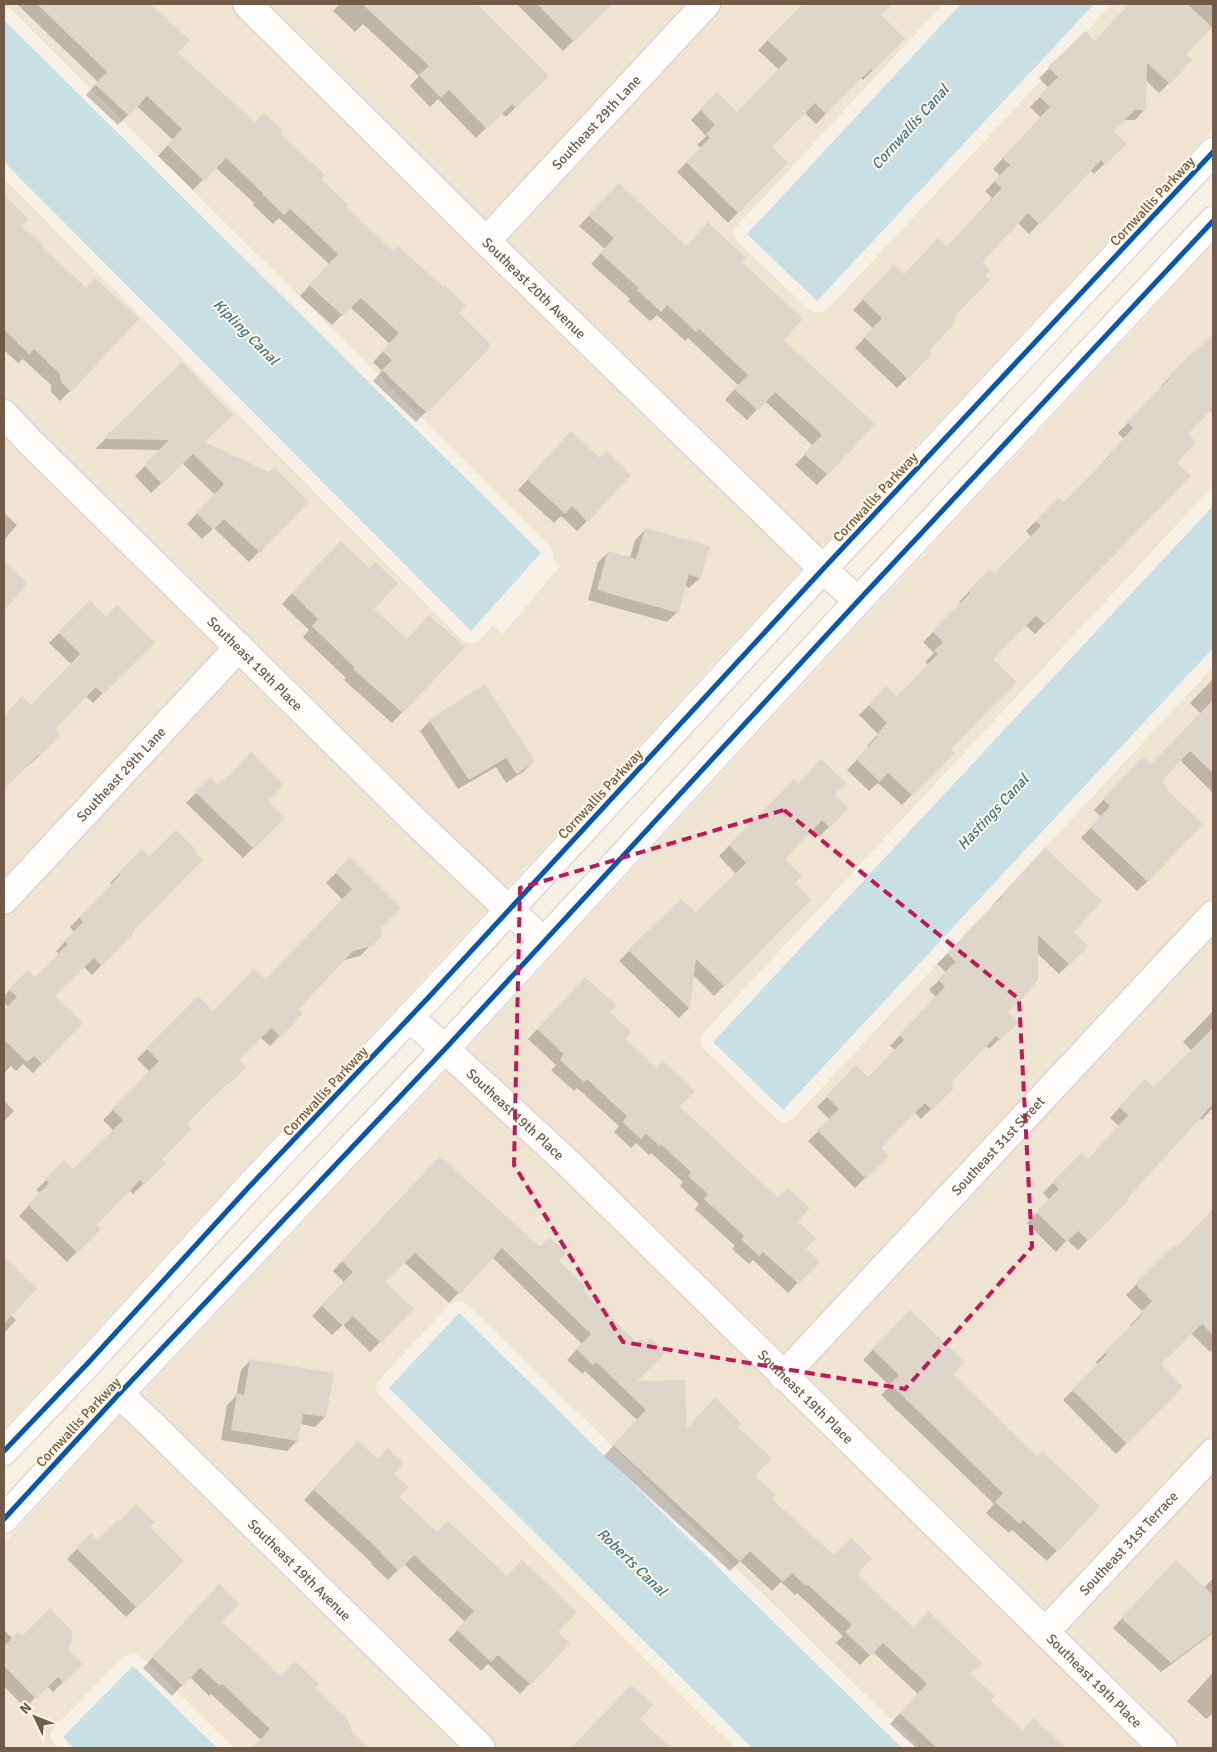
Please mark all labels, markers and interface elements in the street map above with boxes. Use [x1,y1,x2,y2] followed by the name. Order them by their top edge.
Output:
[548,72,645,174] street label: Southeast 29th Lane
[867,80,954,173] water label: Cornwallis Canal
[1106,153,1199,250] street label: Cornwallis Parkway
[479,234,589,343] street label: Southeast 20th Avenue
[209,295,284,370] water label: Kipling Canal
[829,449,922,546] street label: Cornwallis Parkway
[203,613,306,714] street label: Southeast 19th Place
[73,723,170,825] street label: Southeast 29th Lane
[554,746,647,843] street label: Cornwallis Parkway
[954,769,1034,853] water label: Hastings Canal
[279,1043,372,1140] street label: Cornwallis Parkway
[463,1065,567,1164] street label: Southeast 19th Place
[948,1093,1049,1199] street label: Southeast 31st Street
[754,1346,857,1448] street label: Southeast 19th Place
[32,1374,125,1471] street label: Cornwallis Parkway
[1076,1488,1182,1599] street label: Southeast 31st Terrace
[244,1516,354,1625] street label: Southeast 19th Avenue
[593,1524,672,1601] water label: Roberts Canal
[1043,1630,1145,1732] street label: Southeast 19th Place
[10,1692,60,1742] north arrow
[16,1699,35,1718] text: N

